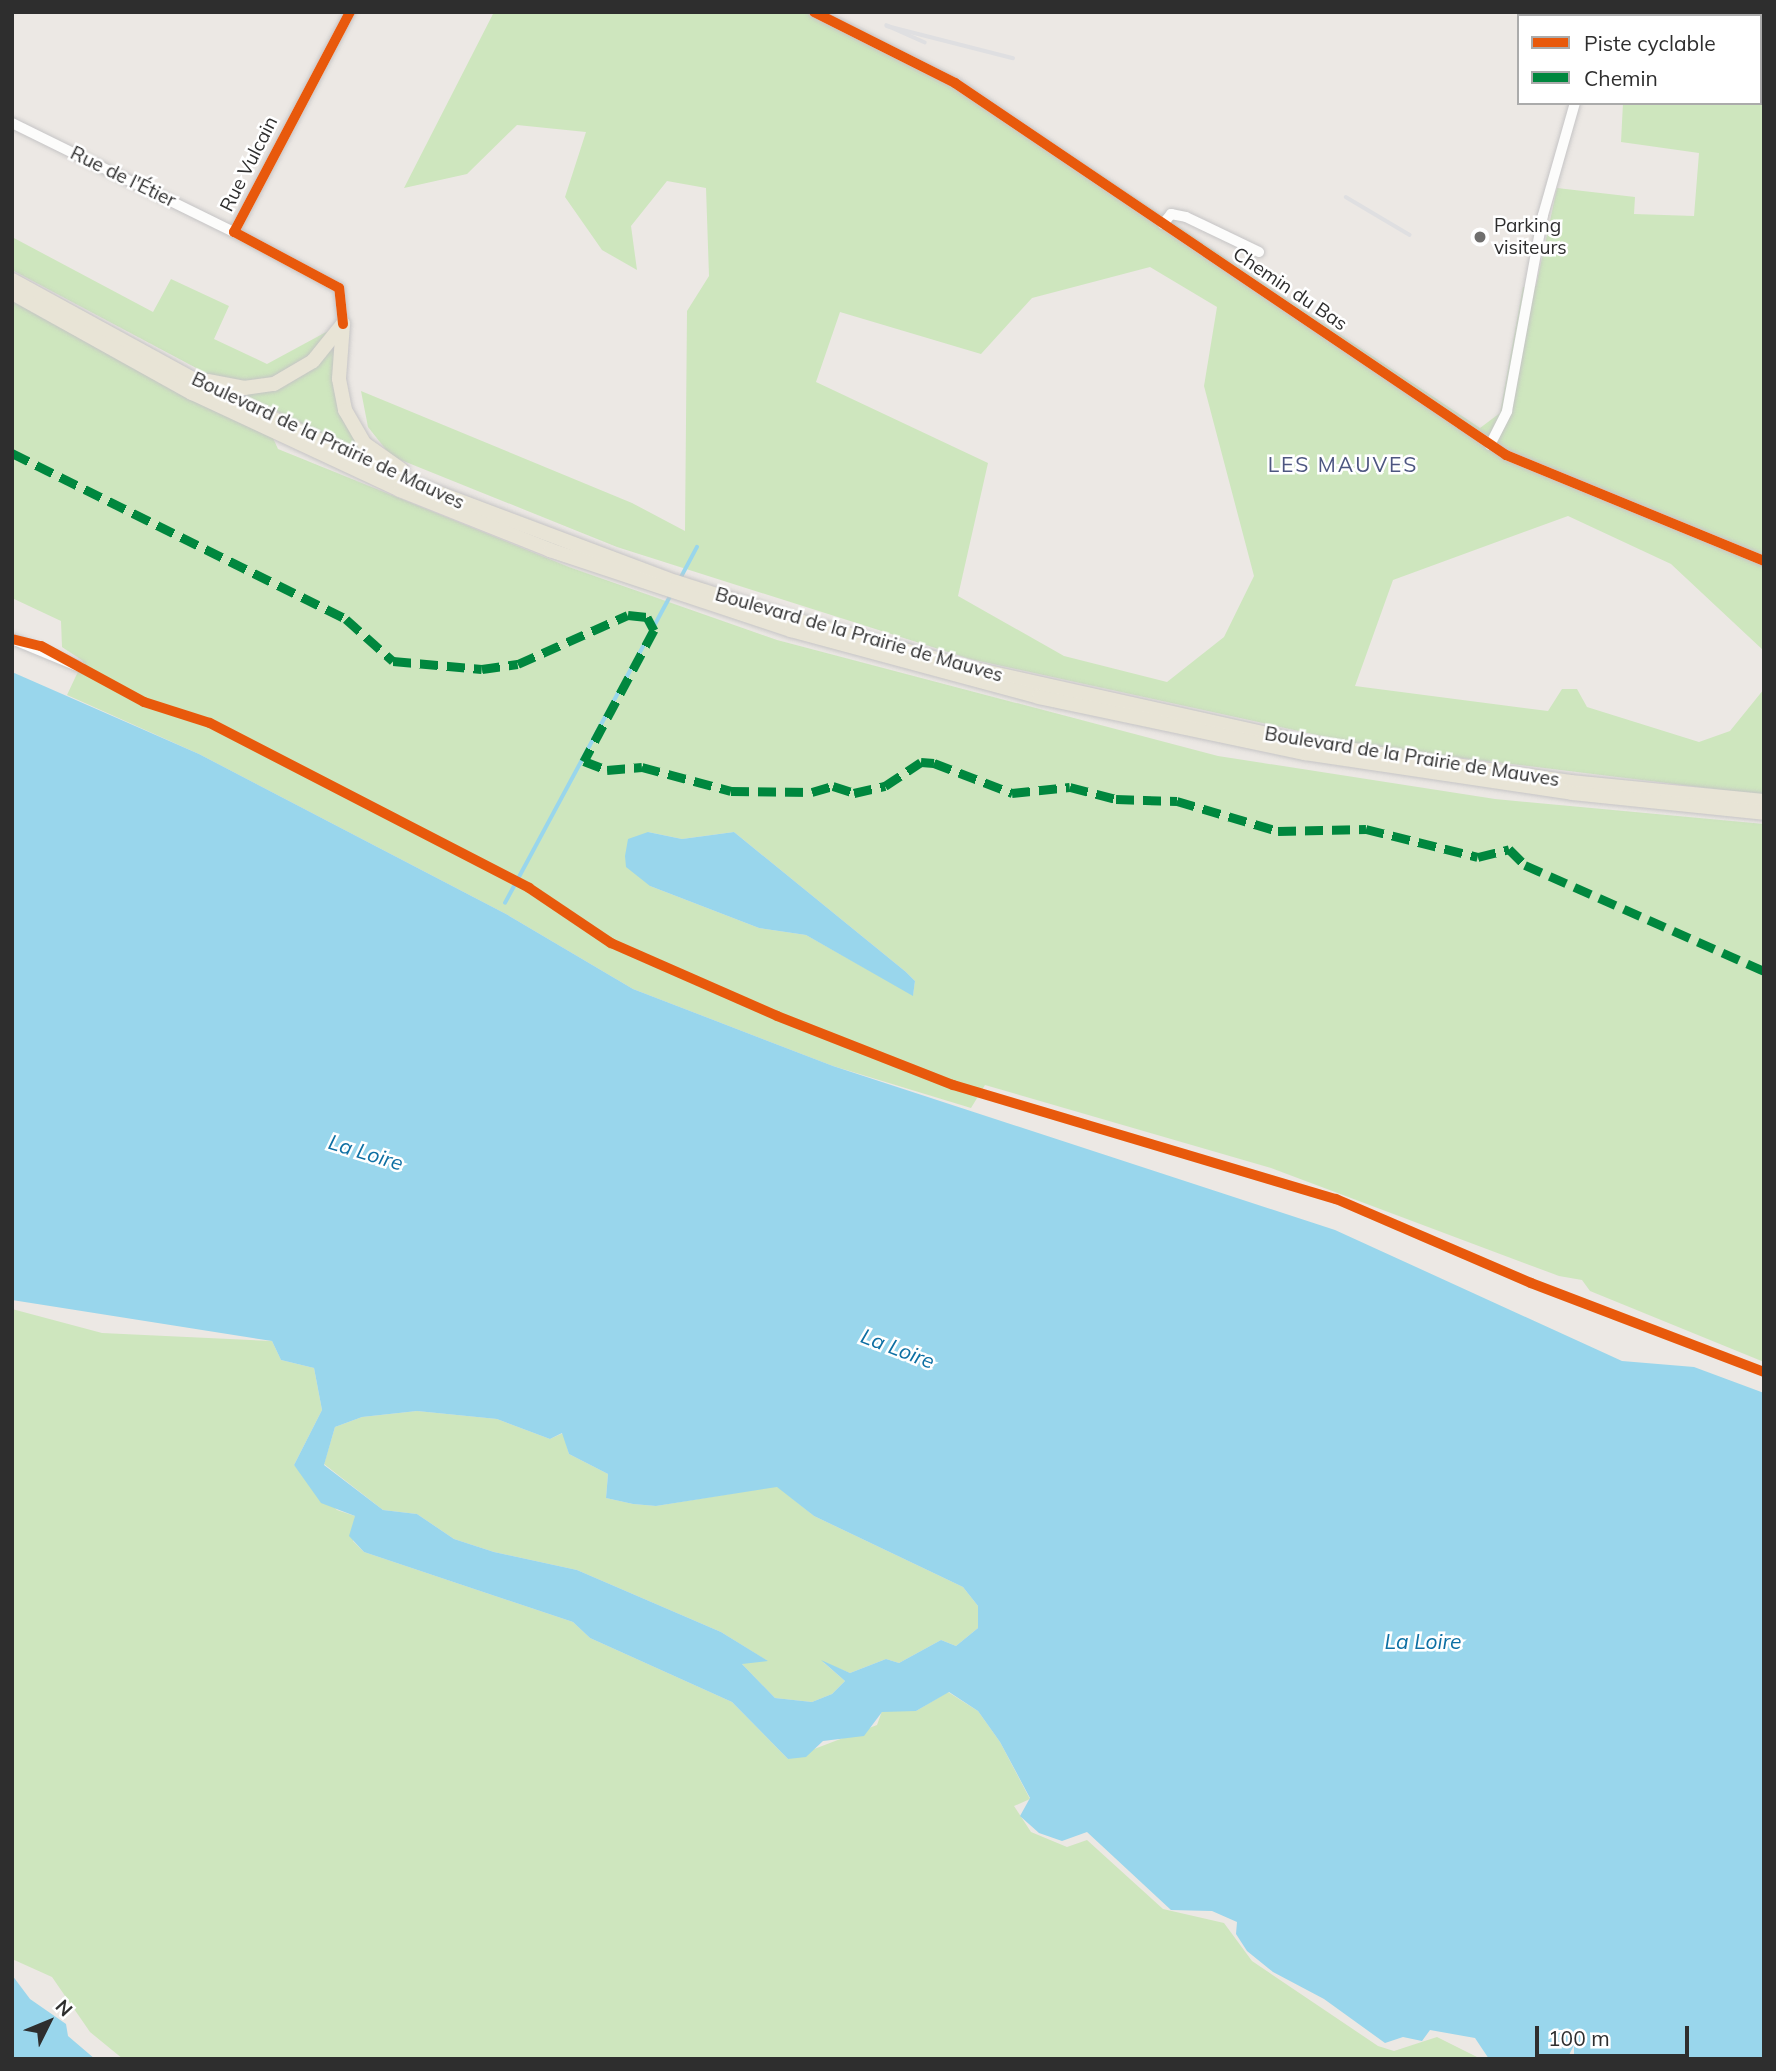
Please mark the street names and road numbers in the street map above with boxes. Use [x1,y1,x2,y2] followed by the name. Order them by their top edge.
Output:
[215,113,283,215] street label: Rue Vulcain
[67,142,179,212] street label: Rue de l'Étier
[1229,242,1351,336] street label: Chemin du Bas
[188,368,468,514] street label: Boulevard de la Prairie de Mauves
[713,583,1005,687] street label: Boulevard de la Prairie de Mauves
[1263,722,1561,792] street label: Boulevard de la Prairie de Mauves

